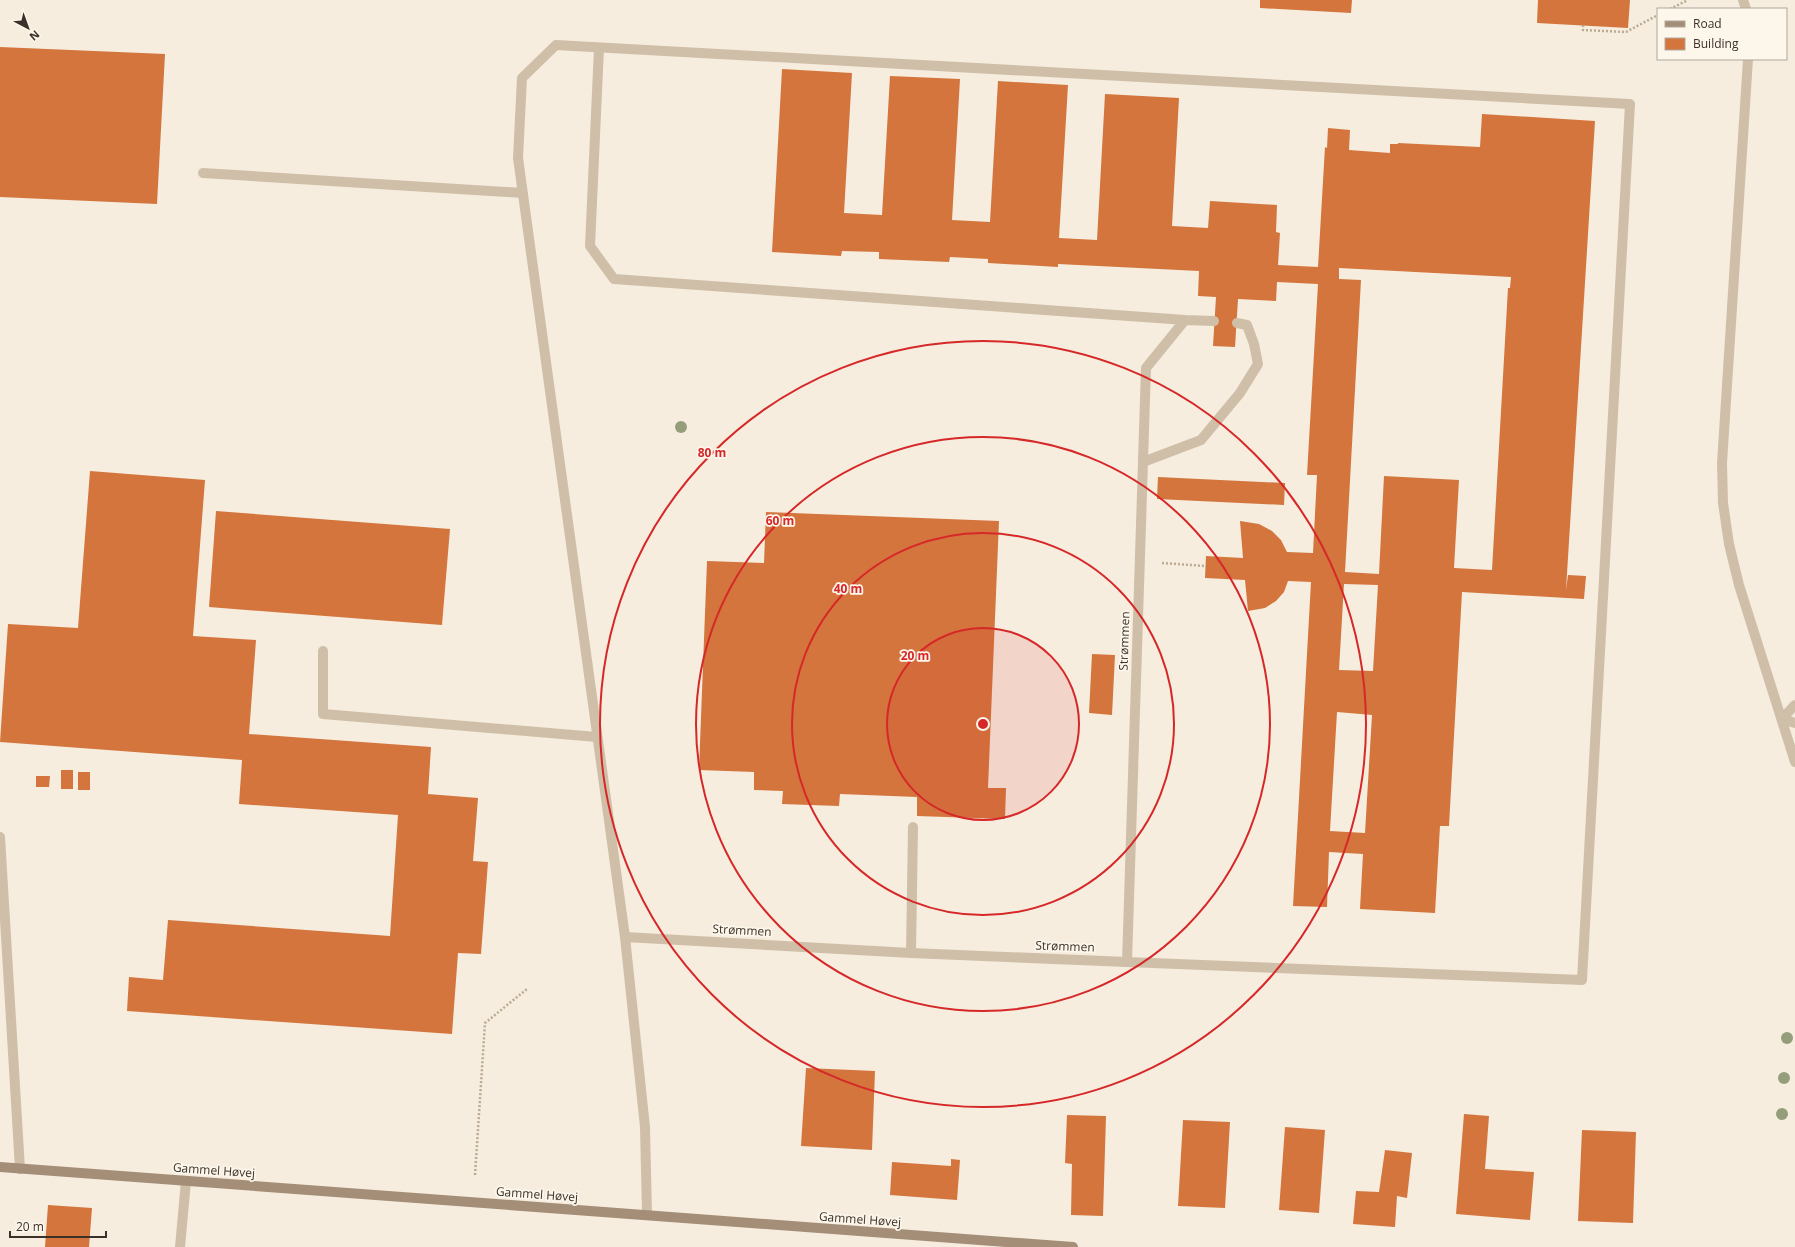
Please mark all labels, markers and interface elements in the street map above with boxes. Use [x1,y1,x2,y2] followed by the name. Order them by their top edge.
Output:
[8,8,48,48] north arrow
[1657,8,1787,60] legend
[1693,15,1722,32] text: Road
[27,27,43,45] text: N
[1693,35,1739,52] text: Building
[698,444,726,461] text: 80 m
[766,512,794,529] text: 60 m
[834,580,862,597] text: 40 m
[1114,611,1134,671] street label: Strømmen
[901,647,929,664] text: 20 m
[976,717,990,731] centre of rings
[712,920,772,940] street label: Strømmen
[1035,936,1095,956] street label: Strømmen
[172,1159,256,1181] street label: Gammel Høvej
[495,1183,579,1205] street label: Gammel Høvej
[818,1208,902,1230] street label: Gammel Høvej
[10,1213,106,1239] scale bar
[16,1218,44,1235] text: 20 m

